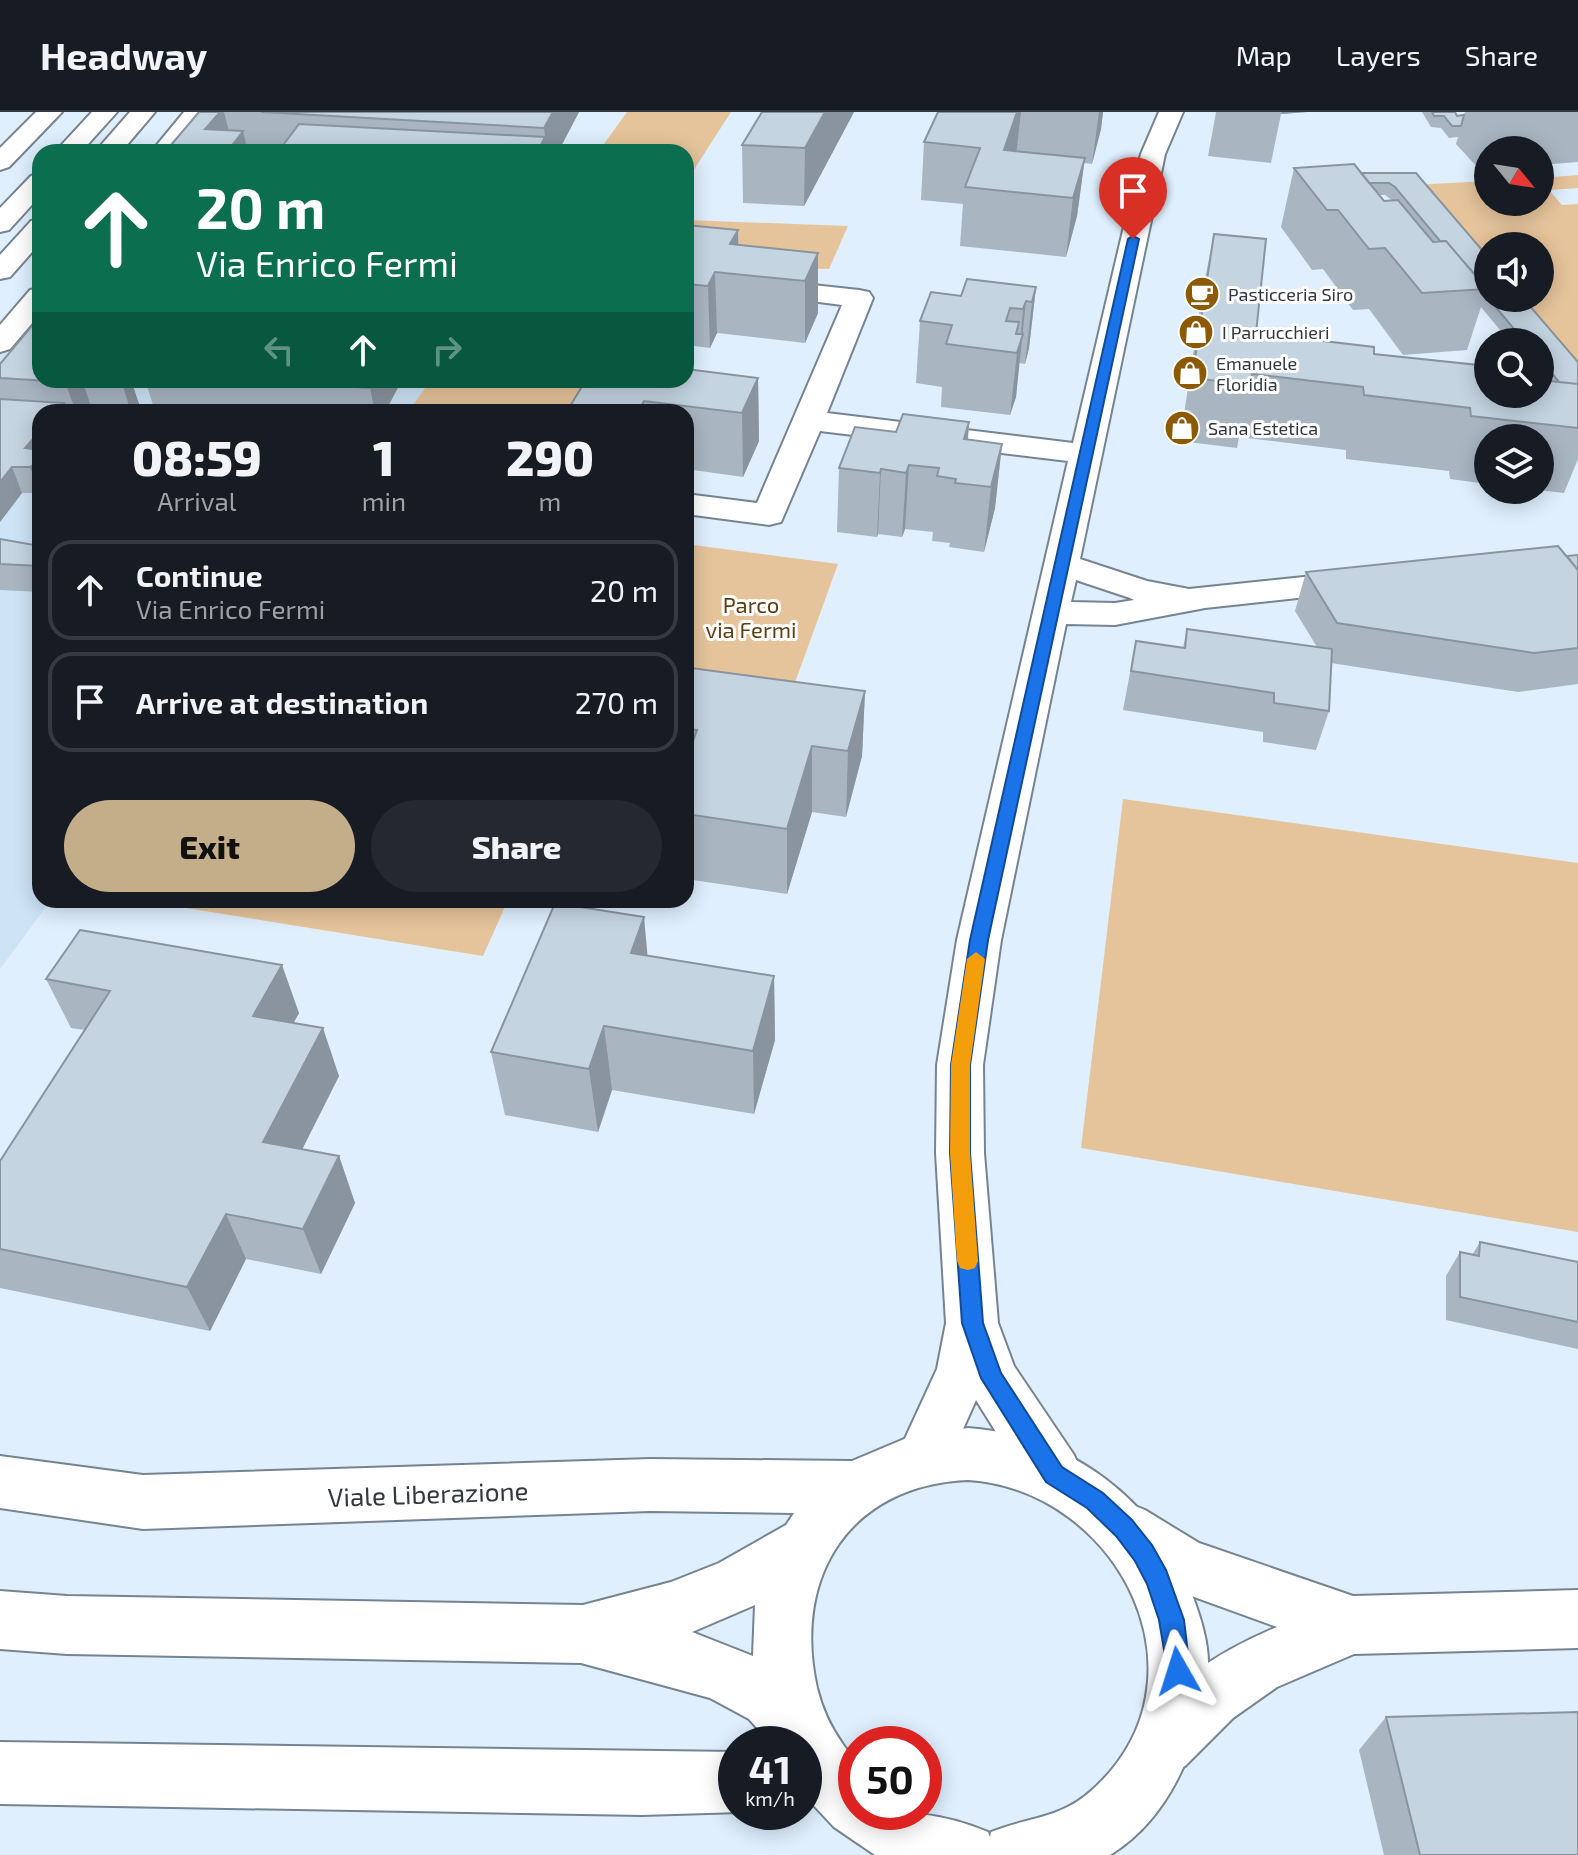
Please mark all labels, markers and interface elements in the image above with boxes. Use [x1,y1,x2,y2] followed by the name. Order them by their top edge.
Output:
[40,32,207,78] text: Headway
[1236,38,1292,72] text: Map
[1336,38,1421,72] text: Layers
[1465,38,1538,72] text: Share
[1474,136,1554,216] north arrow
[1474,136,1554,504] map controls
[1099,157,1167,239] pin
[1111,169,1155,213] icon: arrive
[196,173,325,240] text: 20 m
[64,176,168,280] icon: ahead
[1474,232,1554,312] button: sound
[196,241,458,284] text: Via Enrico Fermi
[1183,275,1221,313] cafe icon: Pasticceria Siro
[1228,283,1353,305] place label: Pasticceria Siro
[1177,313,1215,351] shop icon: I Parrucchieri
[1222,321,1330,343] place label: I Parrucchieri
[257,328,301,372] icon: left
[341,328,385,372] icon: ahead
[425,328,469,372] icon: right
[1474,328,1554,408] button: search
[1216,352,1297,395] place label: Emanuele Floridia
[1171,354,1209,392] shop icon: Emanuele Floridia
[1163,409,1201,447] shop icon: Sana Estetica
[1208,417,1318,439] place label: Sana Estetica
[1474,424,1554,504] button: layers
[132,428,262,486] text: 08:59
[373,428,395,486] text: 1
[506,428,594,486] text: 290
[157,485,236,516] text: Arrival
[362,485,406,516] text: min
[539,485,561,516] text: m
[136,557,263,593] text: Continue
[68,568,112,612] icon: ahead
[590,572,658,608] text: 20 m
[706,591,796,642] park label: Parco via Fermi
[136,593,325,624] text: Via Enrico Fermi
[68,680,112,724] icon: arrive
[136,684,428,720] text: Arrive at destination
[575,684,658,720] text: 270 m
[64,800,355,892] button: Exit
[371,800,662,892] button: Share
[327,1474,529,1512] street label: Viale Liberazione
[1136,1629,1220,1713] position arrow
[838,1726,942,1830] speed limit sign: 50
[749,1744,791,1792] text: 41
[745,1786,795,1810] text: km/h

